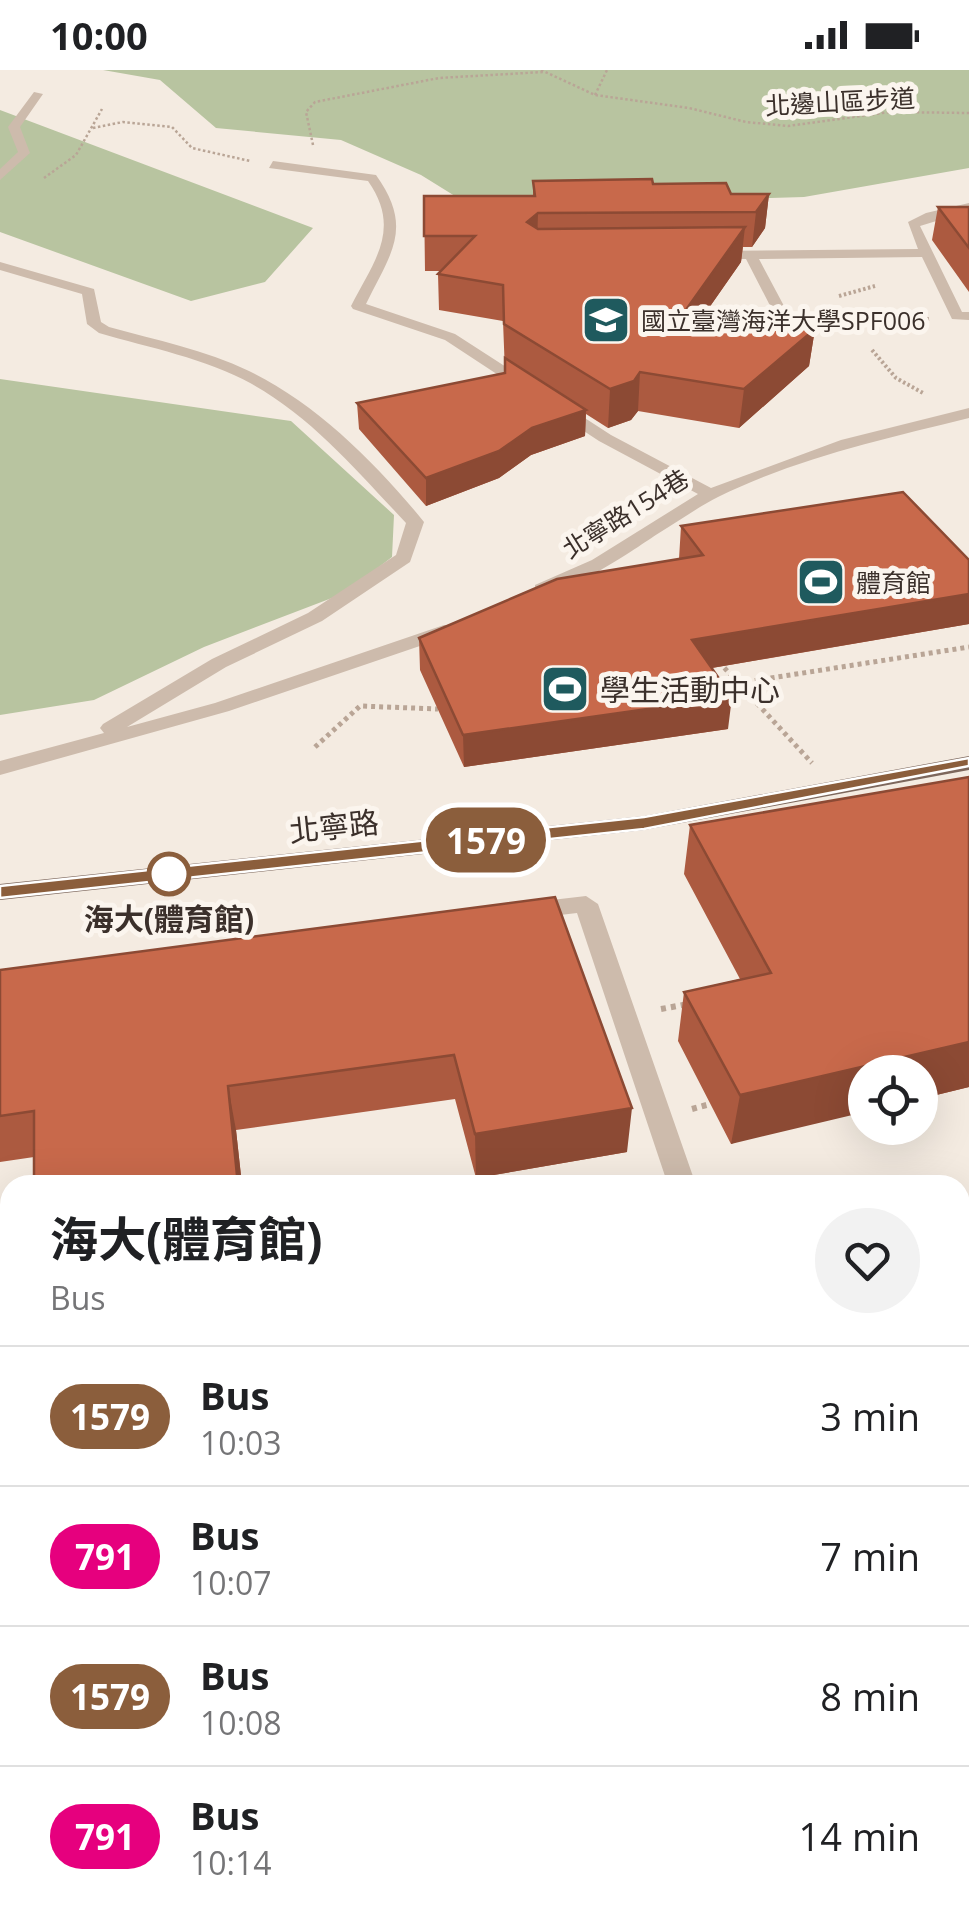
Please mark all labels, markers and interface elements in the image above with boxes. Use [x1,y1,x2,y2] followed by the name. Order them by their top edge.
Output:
[50,9,148,61] text: 10:00
[764,80,916,122] street label: 北邊山區步道
[580,294,632,346] school or university icon: 國立臺灣海洋大學SPF006
[641,303,926,337] place label: 國立臺灣海洋大學SPF006
[555,461,695,565] street label: 北寧路154巷
[795,556,847,608] sports icon: 體育館
[856,565,931,599] place label: 體育館
[539,663,591,715] sports icon: 學生活動中心
[600,669,780,710] place label: 學生活動中心
[287,801,381,851] street label: 北寧路
[416,808,556,872] line badge: 1579
[446,817,526,864] text: 1579
[148,853,190,895] marker: 海大(體育館)
[84,898,254,939] place label: 海大(體育館)
[848,1055,938,1145] map controls
[848,1055,938,1145] button: locate
[50,1206,323,1271] text: 海大(體育館)
[815,1208,920,1313] button: heart
[50,1276,106,1319] text: Bus
[200,1369,269,1421] text: Bus
[820,1390,920,1442] text: 3 min
[70,1393,150,1440] text: 1579
[200,1421,282,1464] text: 10:03
[190,1509,259,1561] text: Bus
[820,1530,920,1582] text: 7 min
[75,1533,135,1580] text: 791
[190,1561,272,1604] text: 10:07
[200,1649,269,1701] text: Bus
[820,1670,920,1722] text: 8 min
[70,1673,150,1720] text: 1579
[200,1701,282,1744] text: 10:08
[190,1789,259,1841] text: Bus
[799,1810,920,1862] text: 14 min
[75,1813,135,1860] text: 791
[190,1841,272,1884] text: 10:14

